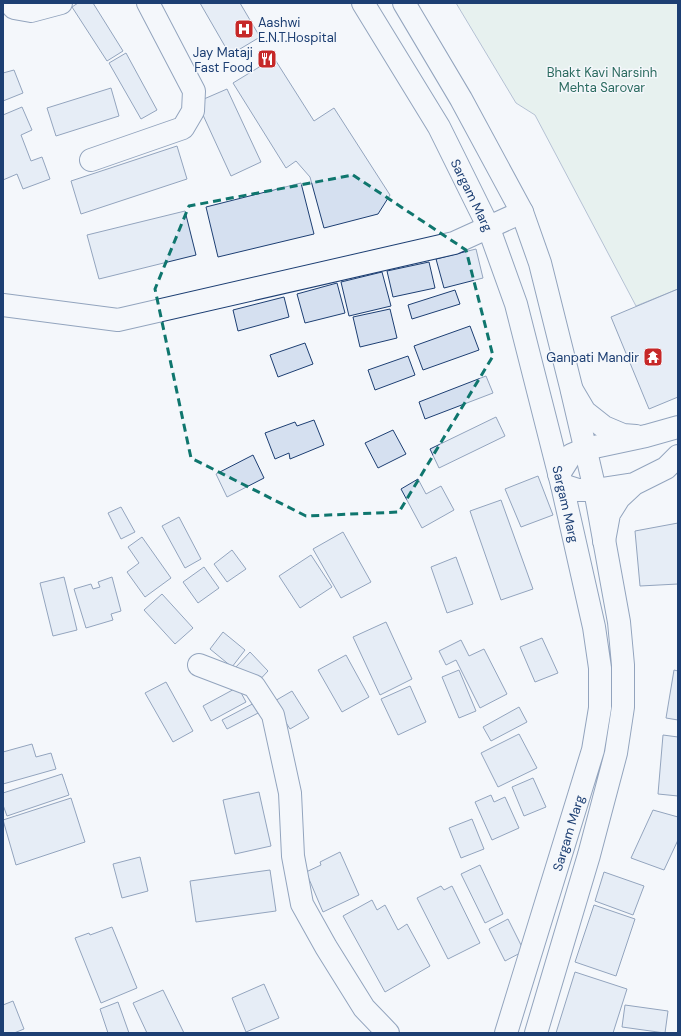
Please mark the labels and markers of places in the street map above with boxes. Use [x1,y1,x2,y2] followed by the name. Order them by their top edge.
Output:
[258,14,337,46] place label: Aashwi E.N.T.Hospital
[233,18,255,40] hospital icon: Aashwi E.N.T.Hospital
[193,44,253,76] place label: Jay Mataji Fast Food
[256,48,278,70] restaurant icon: Jay Mataji Fast Food
[642,346,664,368] temple icon: Ganpati Mandir
[546,349,639,366] place label: Ganpati Mandir

